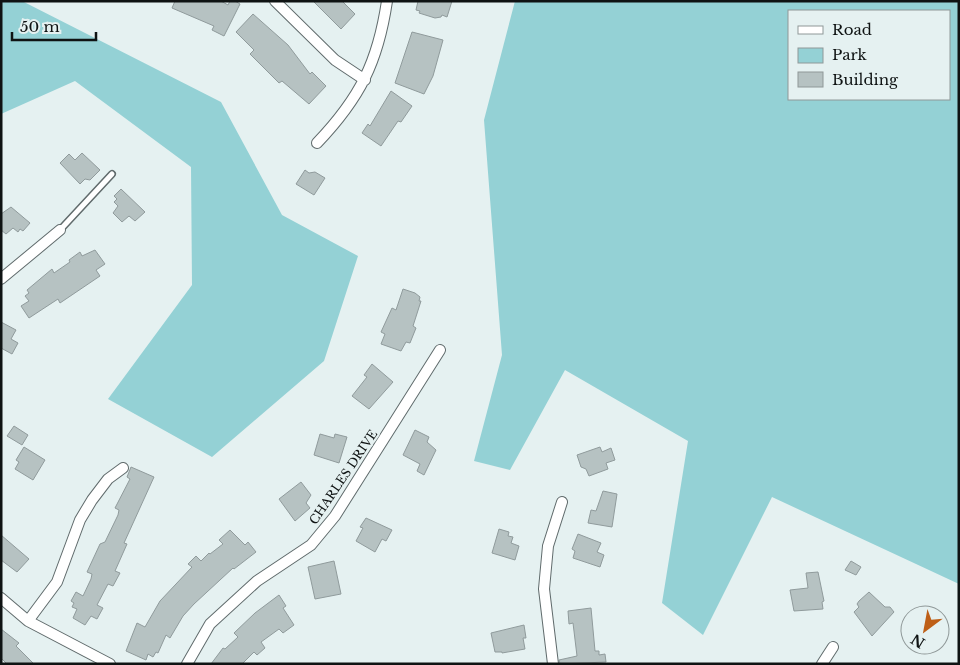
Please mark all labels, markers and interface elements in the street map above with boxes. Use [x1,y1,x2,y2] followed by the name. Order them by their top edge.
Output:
[12,10,96,42] scale bar
[788,10,950,100] legend
[20,17,60,36] text: 50 m
[832,20,872,39] text: Road
[832,45,868,64] text: Park
[832,70,899,89] text: Building
[306,427,380,527] street label: CHARLES DRIVE
[900,605,950,655] north arrow
[908,630,928,652] text: N

